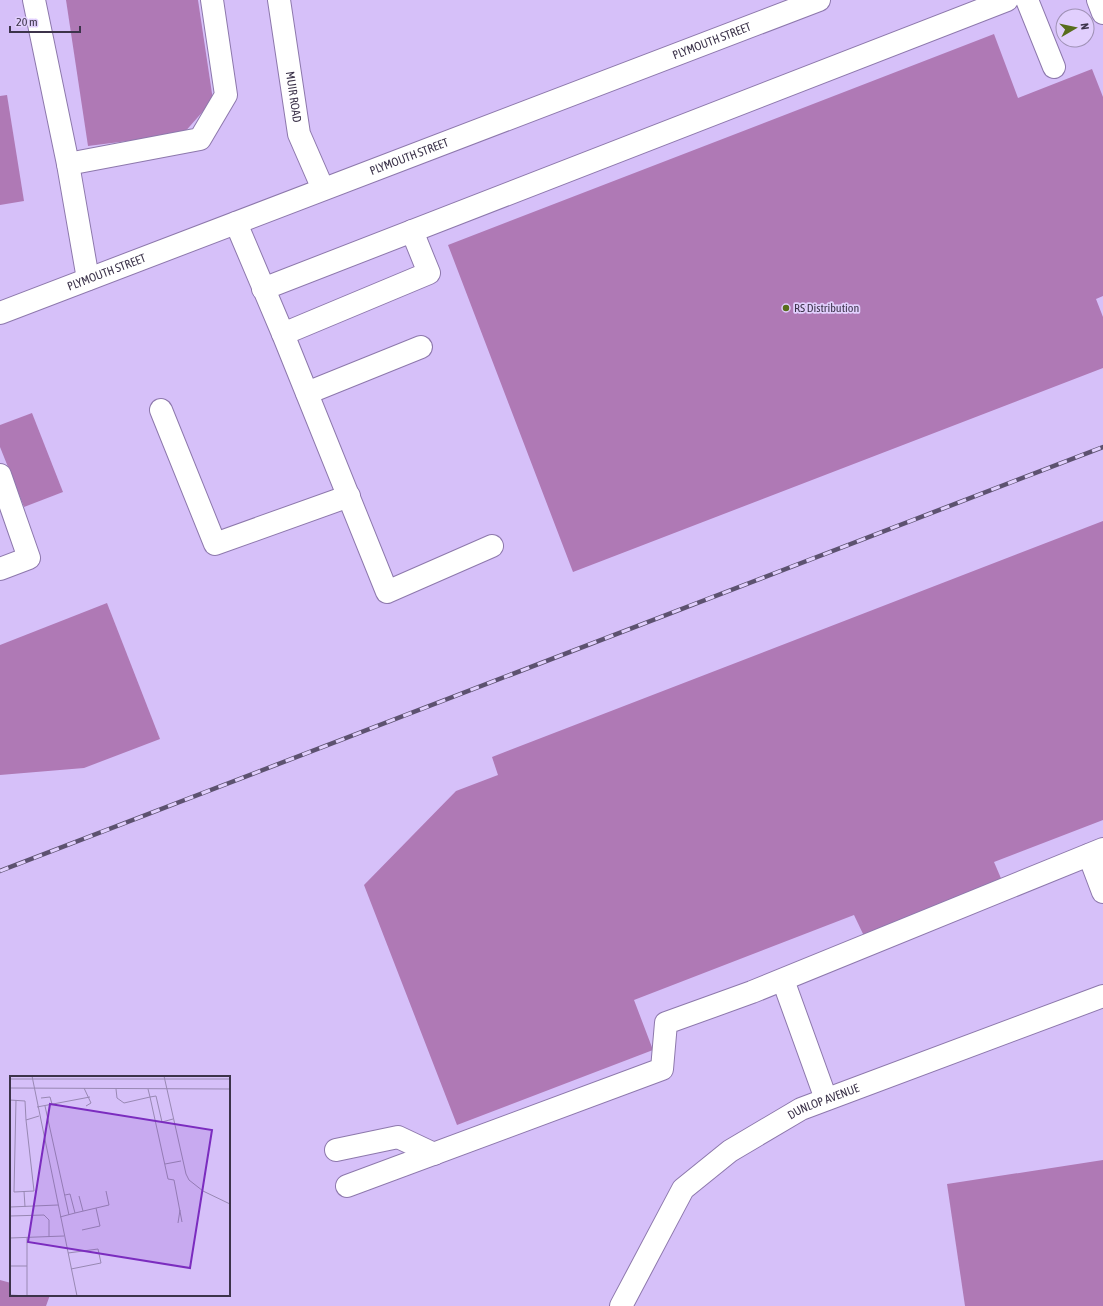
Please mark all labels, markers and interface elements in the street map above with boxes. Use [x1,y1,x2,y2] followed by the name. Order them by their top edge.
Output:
[10,8,80,34] scale bar
[1055,8,1095,48] north arrow
[16,15,38,29] text: 20 m
[671,19,754,62] street label: PLYMOUTH STREET
[1078,22,1091,31] text: N
[283,70,304,124] street label: MUIR ROAD
[368,135,451,178] street label: PLYMOUTH STREET
[65,251,148,294] street label: PLYMOUTH STREET
[794,301,859,315] place label: RS Distribution
[781,303,791,313] marker: RS Distribution
[10,1076,230,1296] inset map
[785,1081,861,1122] street label: DUNLOP AVENUE

